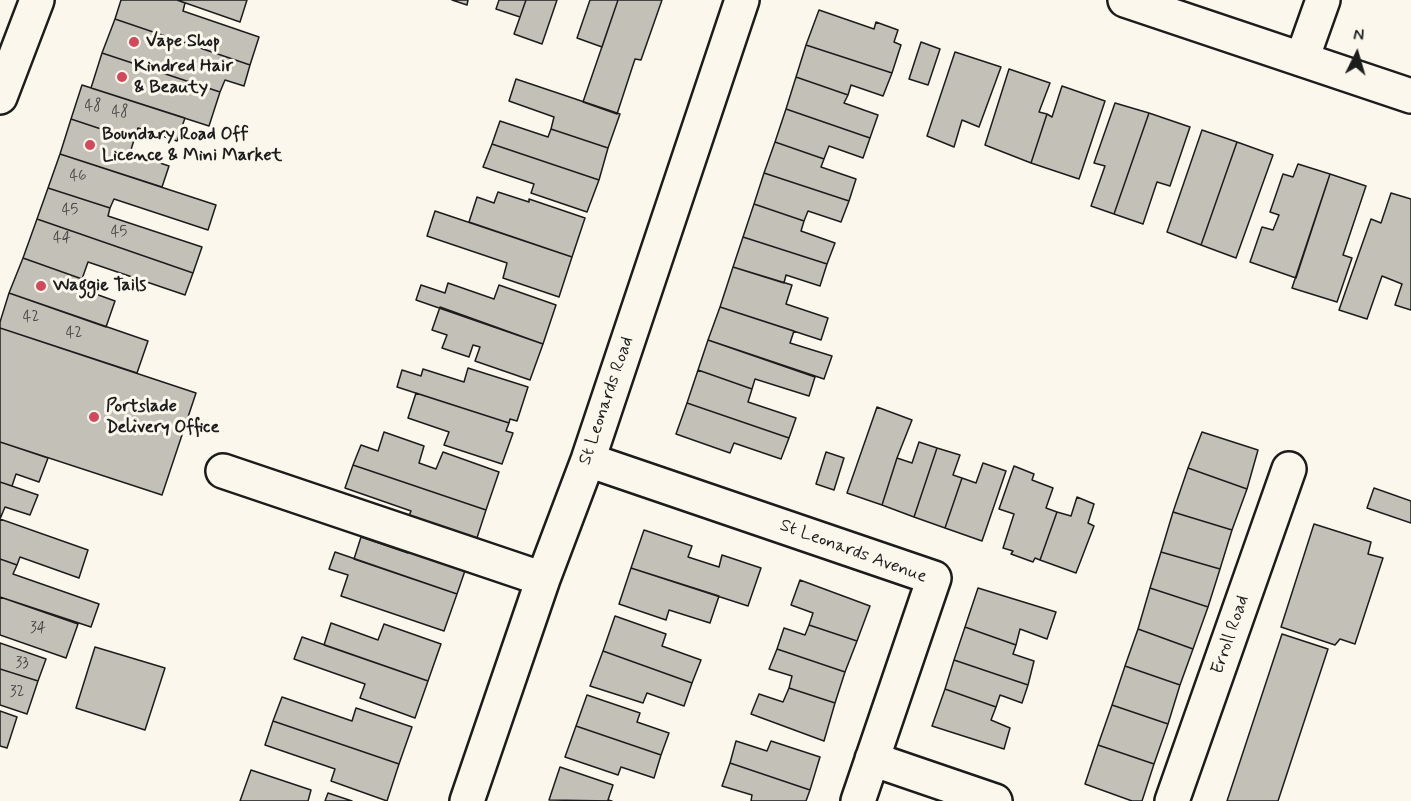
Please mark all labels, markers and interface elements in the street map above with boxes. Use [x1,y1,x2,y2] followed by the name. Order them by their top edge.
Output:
[1327,24,1387,84] north arrow
[1352,25,1365,46] text: N
[146,31,220,53] place label: Vape Shop
[127,35,141,49] marker: Vape Shop
[134,56,233,98] place label: Kindred Hair & Beauty
[115,70,129,84] marker: Kindred Hair & Beauty
[85,98,101,116] house number: 48
[112,104,128,122] house number: 48
[102,124,282,166] place label: Boundary Road Off Licence & Mini Market
[83,138,97,152] marker: Boundary Road Off Licence & Mini Market
[69,168,87,186] house number: 46
[62,202,78,220] house number: 45
[111,224,127,242] house number: 45
[53,230,71,248] house number: 44
[53,275,146,297] place label: Waggie Tails
[34,279,48,293] marker: Waggie Tails
[23,309,39,327] house number: 42
[66,325,82,343] house number: 42
[575,334,639,468] street label: St Leonards Road
[106,396,219,438] place label: Portslade Delivery Office
[87,410,101,424] marker: Portslade Delivery Office
[777,515,929,589] street label: St Leonards Avenue
[1207,593,1255,677] street label: Erroll Road
[30,620,46,638] house number: 34
[15,655,29,673] house number: 33
[10,684,24,702] house number: 32

